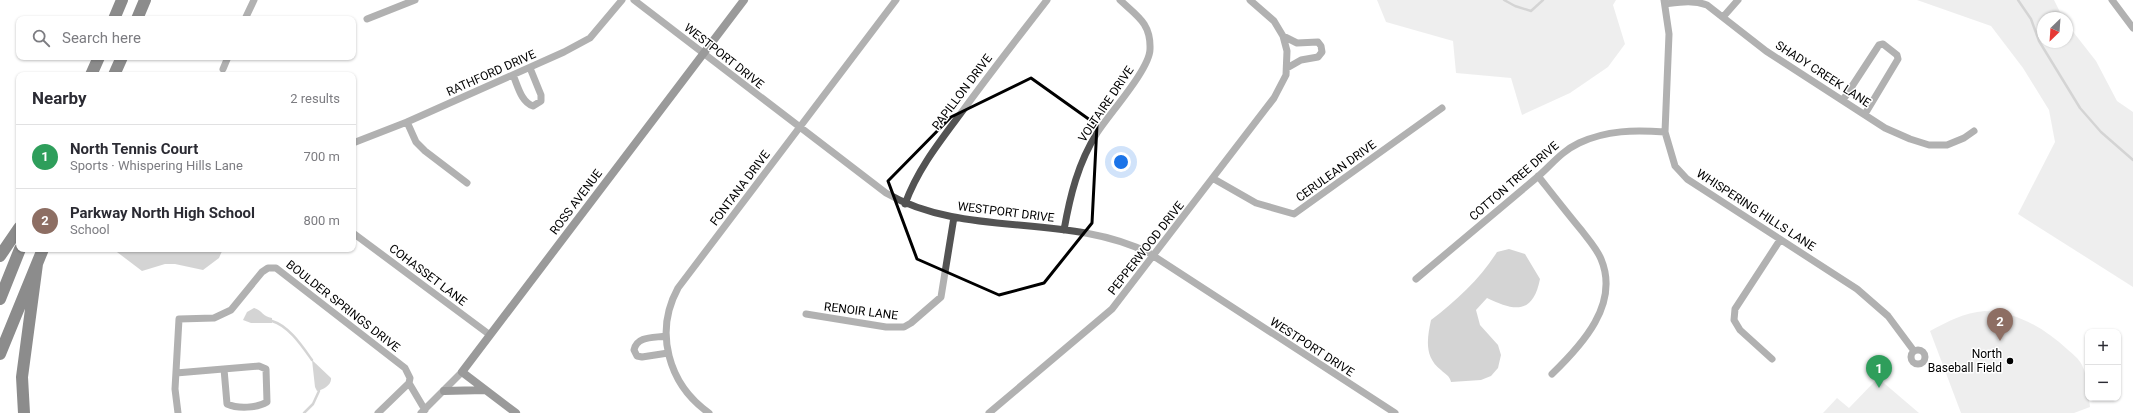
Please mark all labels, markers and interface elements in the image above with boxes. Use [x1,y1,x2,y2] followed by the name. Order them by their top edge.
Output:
[2037,12,2073,48] north arrow
[16,16,356,60] search box
[681,20,767,92] street label: WESTPORT DRIVE
[30,27,52,49] icon: search
[62,29,141,47] text: Search here
[1773,38,1873,110] street label: SHADY CREEK LANE
[444,47,538,99] street label: RATHFORD DRIVE
[929,51,995,132] street label: PAPILLON DRIVE
[1075,63,1137,145] street label: VOLTAIRE DRIVE
[32,88,87,108] text: Nearby
[290,91,340,106] text: 2 results
[1293,137,1379,205] street label: CERULEAN DRIVE
[1466,138,1562,224] street label: COTTON TREE DRIVE
[70,140,198,158] text: North Tennis Court
[707,148,773,228] street label: FONTANA DRIVE
[41,149,49,164] text: 1
[303,149,340,164] text: 700 m
[1111,152,1131,172] your location
[70,158,243,173] text: Sports · Whispering Hills Lane
[1694,166,1818,254] street label: WHISPERING HILLS LANE
[547,167,605,237] street label: ROSS AVENUE
[1105,198,1187,298] street label: PEPPERWOOD DRIVE
[957,199,1055,225] street label: WESTPORT DRIVE
[70,204,255,222] text: Parkway North High School
[41,213,49,228] text: 2
[303,213,340,228] text: 800 m
[70,222,110,237] text: School
[386,241,470,309] street label: COHASSET LANE
[283,257,403,355] street label: BOULDER SPRINGS DRIVE
[823,300,899,323] street label: RENOIR LANE
[1987,308,2013,341] pin: 2
[1267,315,1357,379] street label: WESTPORT DRIVE
[2085,329,2121,401] map controls
[2085,329,2121,365] button: +
[1928,347,2002,375] place label: North Baseball Field
[1866,355,1892,388] pin: 1
[2005,356,2015,366] marker: North Baseball Field
[2085,365,2121,401] button: −

